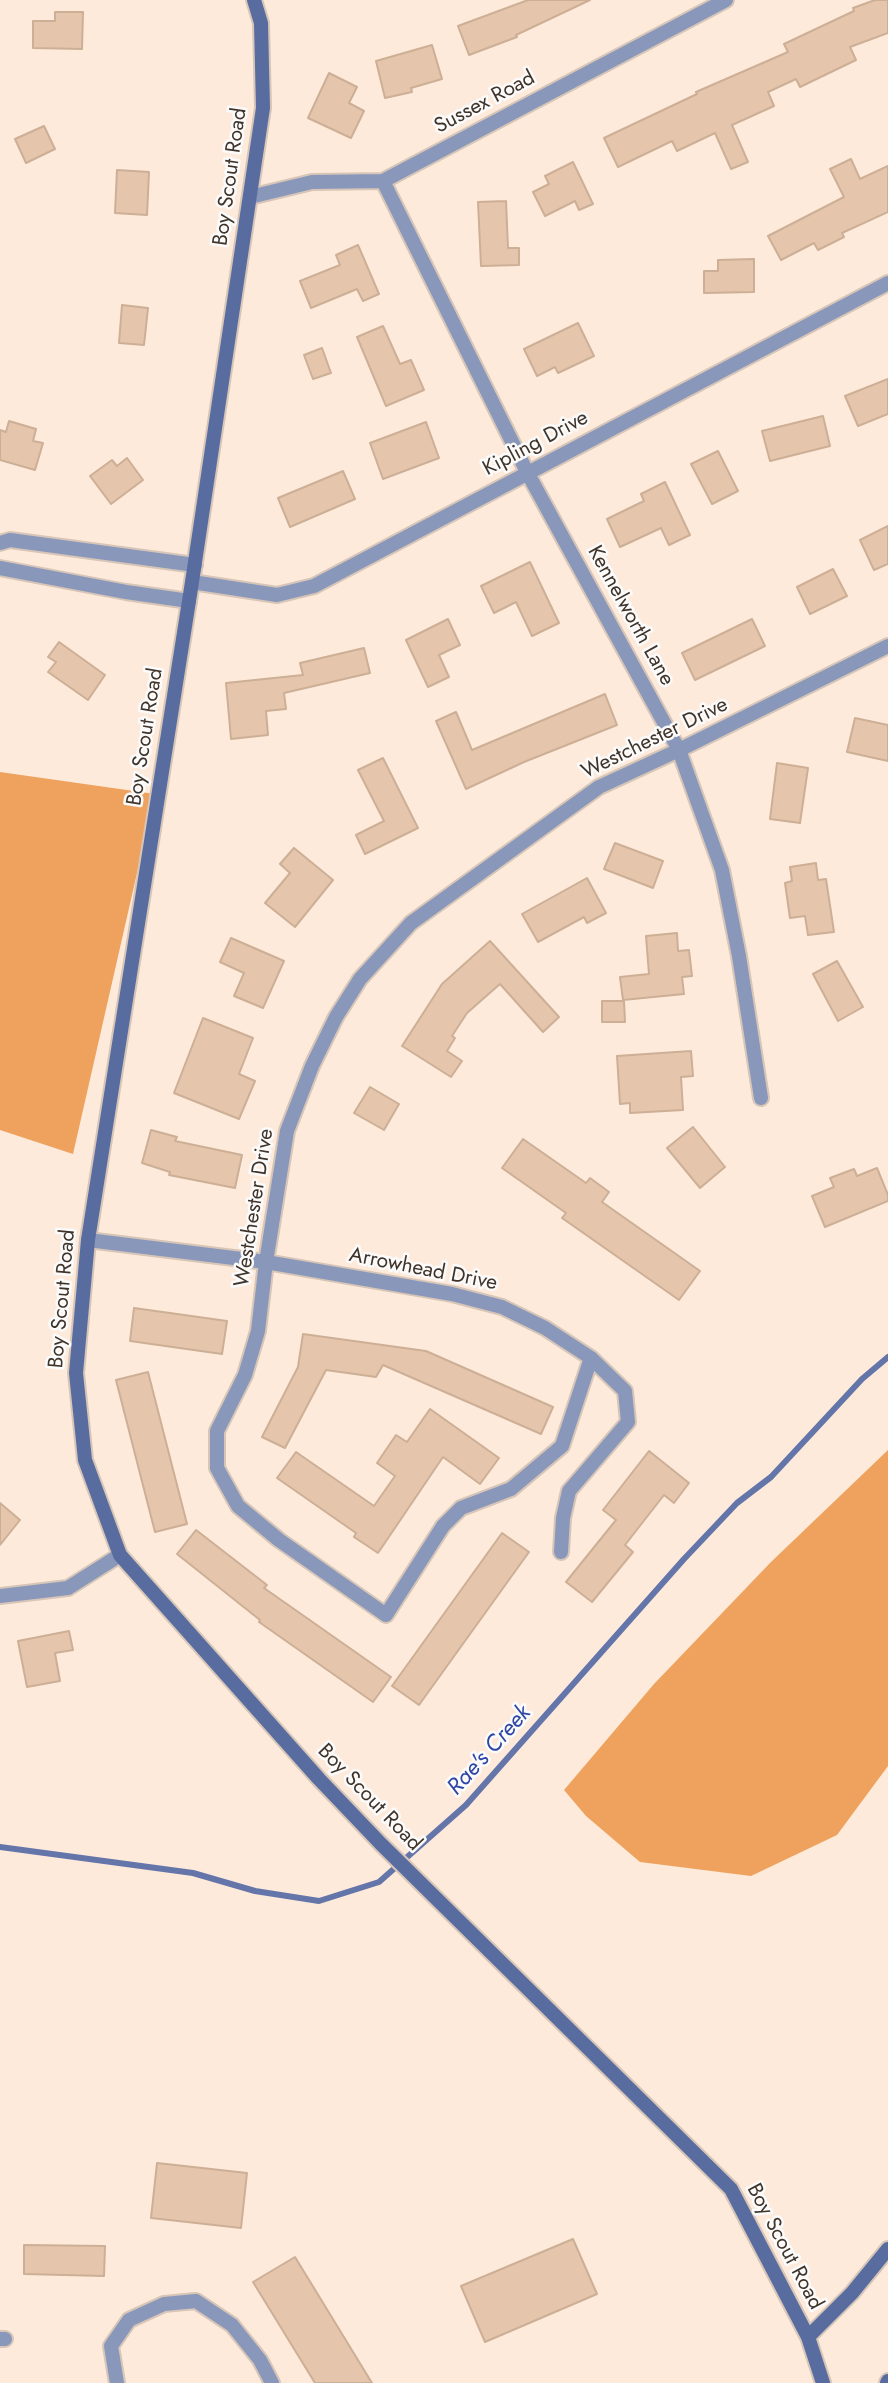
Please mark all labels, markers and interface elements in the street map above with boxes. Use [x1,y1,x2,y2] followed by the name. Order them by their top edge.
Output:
[430,66,540,140] street label: Sussex Road
[209,106,253,248] street label: Boy Scout Road
[479,406,593,482] street label: Kipling Drive
[581,542,679,690] street label: Kennelworth Lane
[123,666,169,808] street label: Boy Scout Road
[578,693,732,785] street label: Westchester Drive
[230,1127,280,1289] street label: Westchester Drive
[44,1229,82,1369] street label: Boy Scout Road
[347,1243,499,1297] street label: Arrowhead Drive
[442,1700,538,1802] water label: Rae's Creek
[312,1739,426,1857] street label: Boy Scout Road
[740,2180,828,2314] street label: Boy Scout Road

